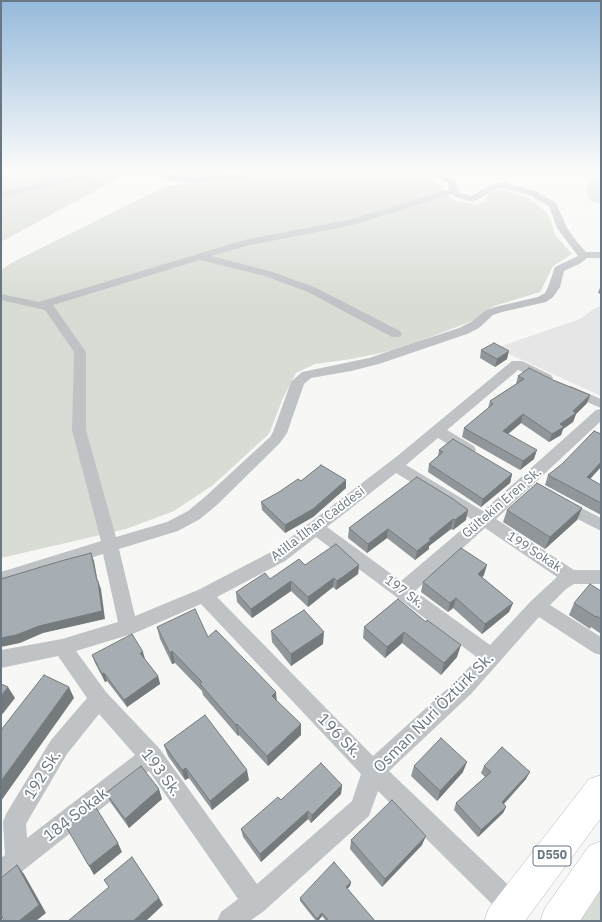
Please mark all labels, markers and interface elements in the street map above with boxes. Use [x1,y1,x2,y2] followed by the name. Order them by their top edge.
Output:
[459,464,545,542] street label: Gültekin Eren Sk.
[268,484,368,564] street label: Atilla İlhan Caddesi
[504,529,564,575] street label: 199 Sokak
[382,572,426,612] street label: 197 Sk.
[370,649,498,777] street label: Osman Nuri Öztürk Sk.
[313,710,365,762] street label: 196 Sk.
[137,745,185,801] street label: 193 Sk.
[20,747,66,803] street label: 192 Sk.
[40,784,112,846] street label: 184 Sokak
[533,846,571,866] road number: D550

